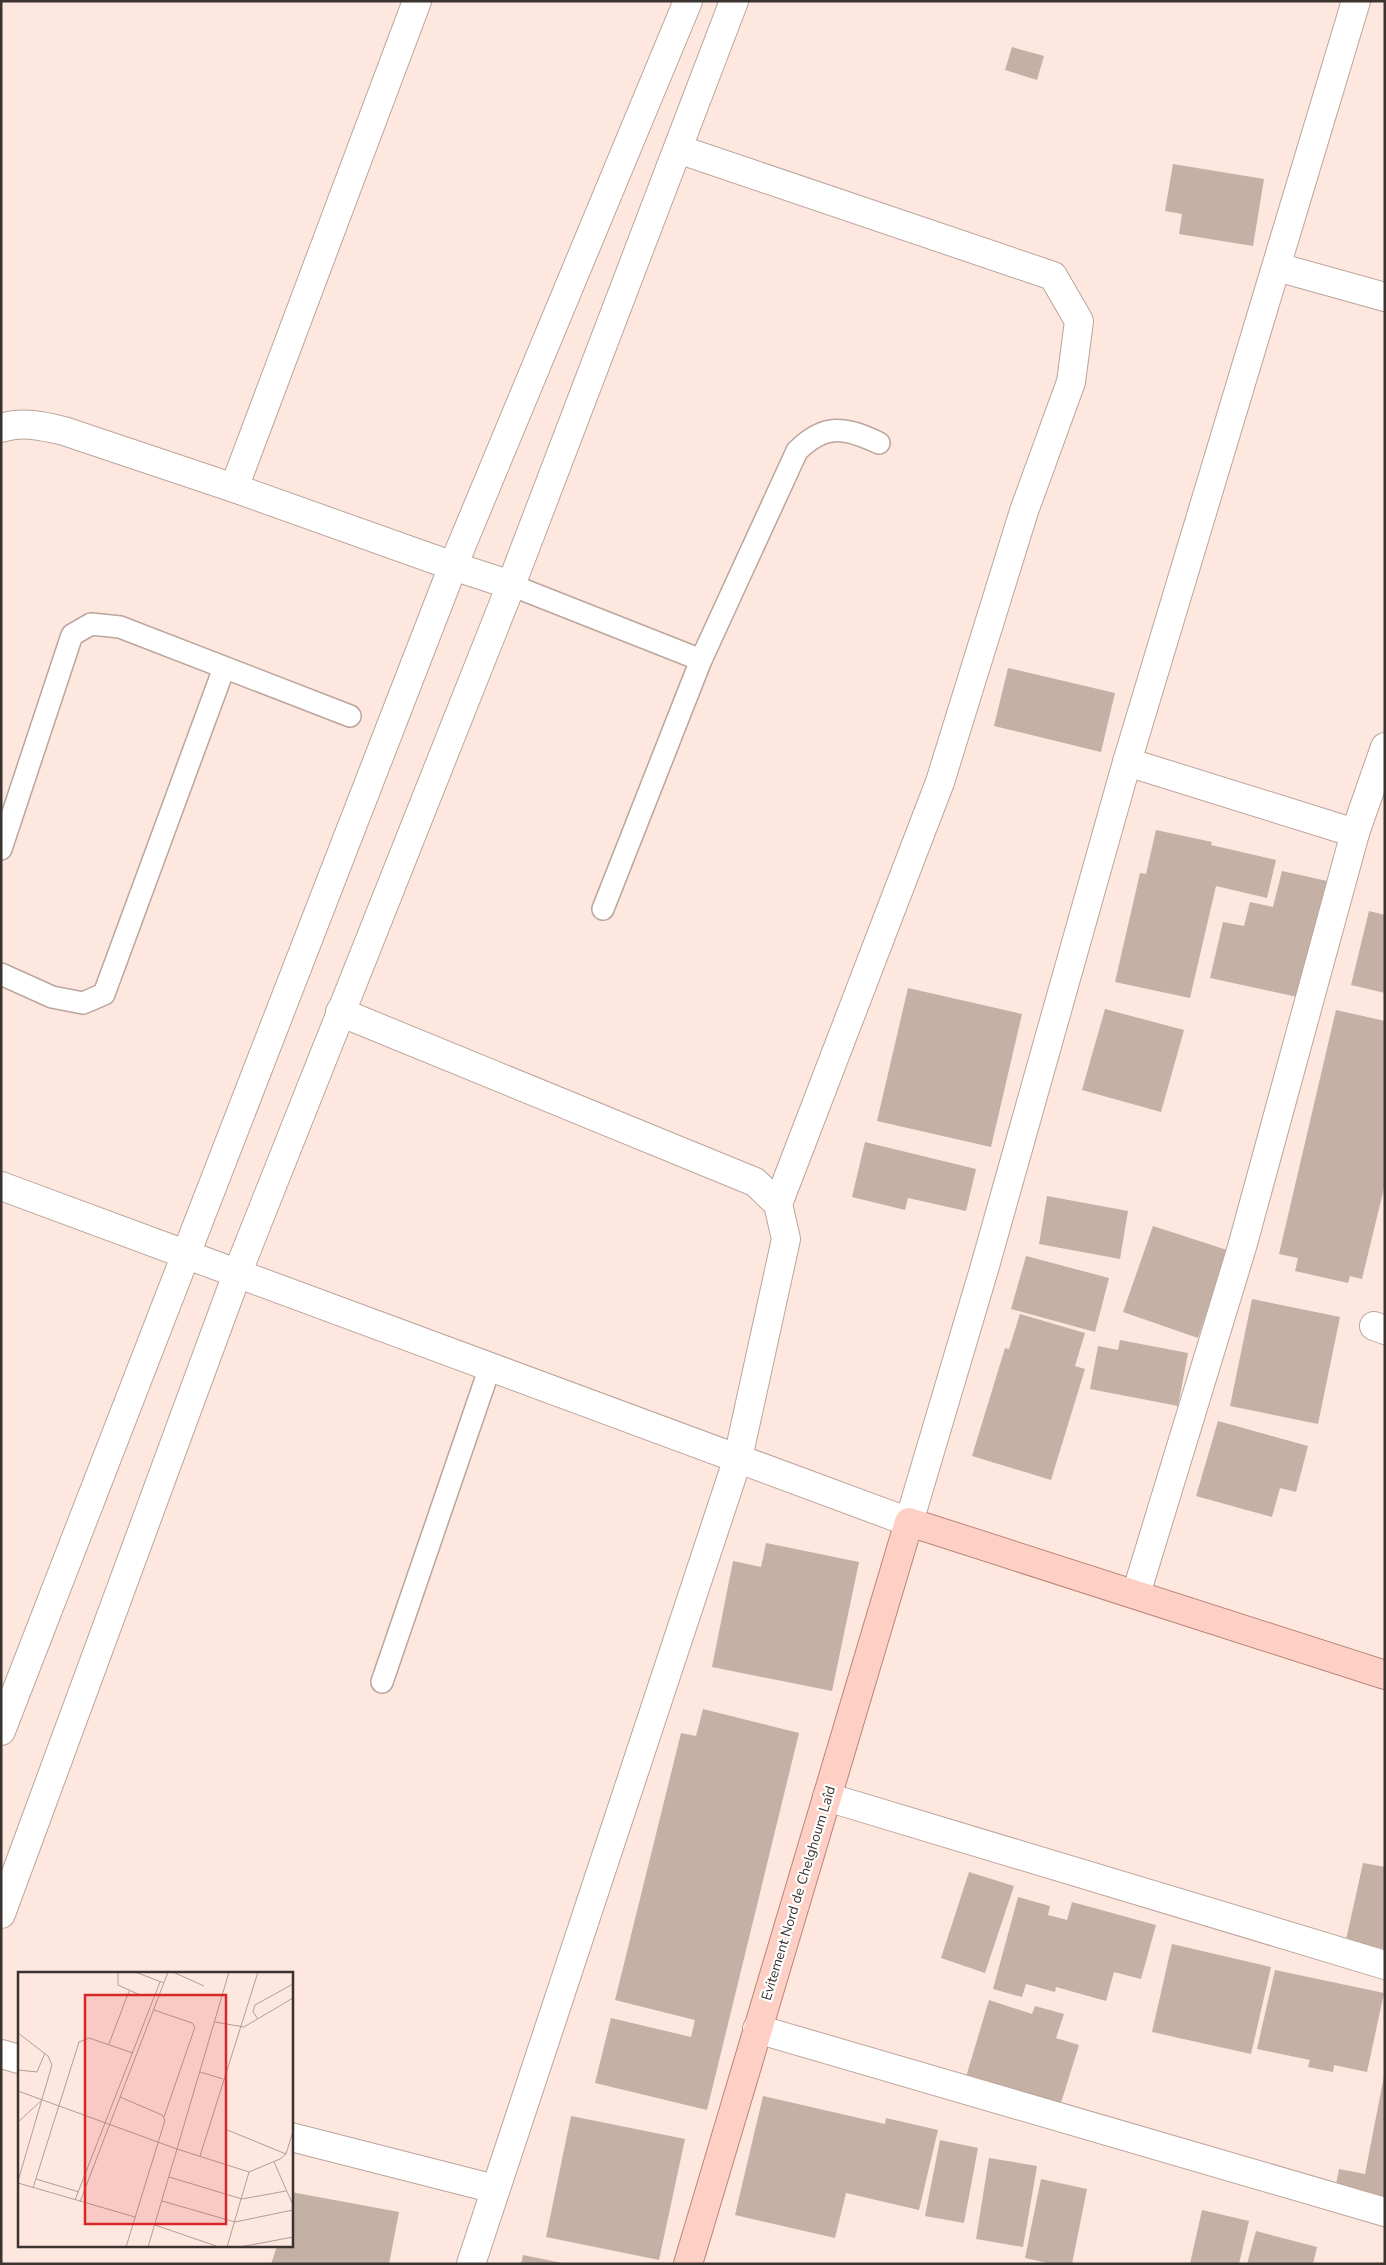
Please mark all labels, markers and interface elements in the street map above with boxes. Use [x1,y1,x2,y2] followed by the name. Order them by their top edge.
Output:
[757,1784,840,2003] street label: Evitement Nord de Chelghoum Laîd
[18,1972,292,2248] inset map

